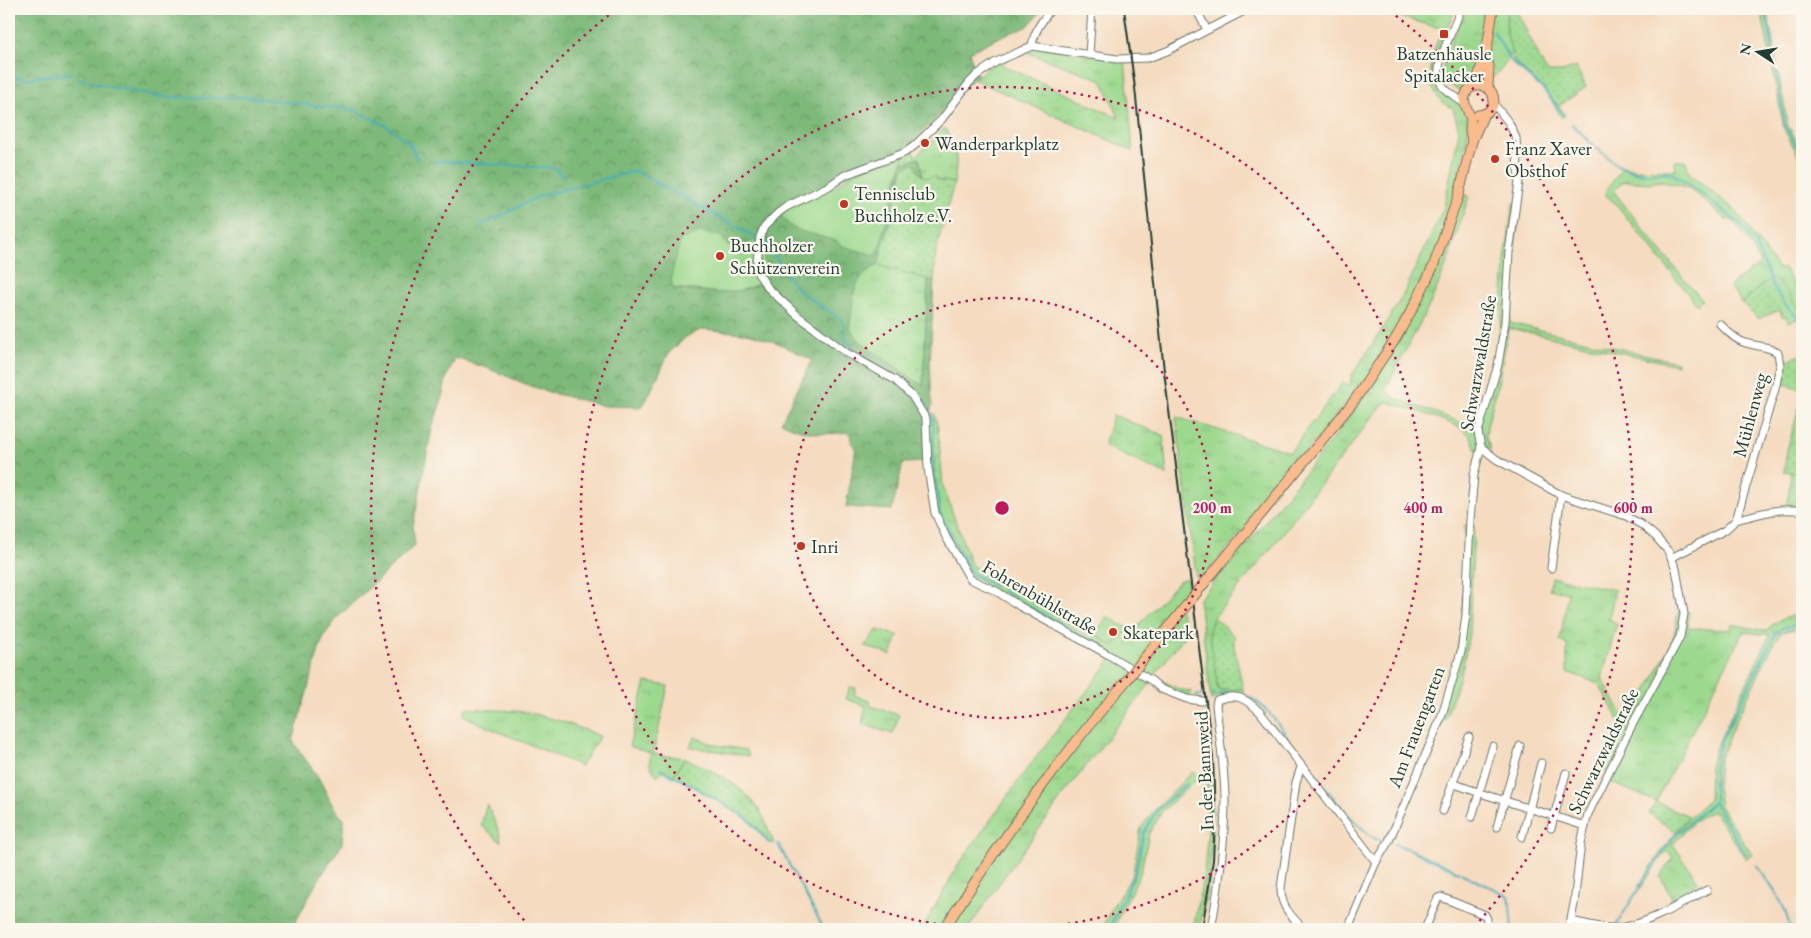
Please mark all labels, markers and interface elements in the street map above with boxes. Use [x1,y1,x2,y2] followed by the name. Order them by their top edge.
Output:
[1438,28,1450,40] marker: Batzenhäusle Spitalacker
[1734,28,1784,78] north arrow
[1397,41,1491,88] place label: Batzenhäusle Spitalacker
[1735,41,1755,57] text: N
[935,131,1059,156] place label: Wanderparkplatz
[1505,136,1593,183] place label: Franz Xaver Obsthof
[919,137,931,149] marker: Wanderparkplatz
[1489,153,1501,165] marker: Franz Xaver Obsthof
[854,181,952,228] place label: Tennisclub Buchholz e.V.
[838,198,850,210] marker: Tennisclub Buchholz e.V.
[730,233,840,280] place label: Buchholzer Schützenverein
[714,250,726,262] marker: Buchholzer Schützenverein
[1454,293,1502,433] street label: Schwarzwaldstraße
[1727,369,1773,460] street label: Mühlenweg
[1192,498,1232,517] text: 200 m
[1403,498,1443,517] text: 400 m
[1613,498,1653,517] text: 600 m
[993,499,1011,517] centre of rings
[811,534,839,559] place label: Inri
[795,540,807,552] marker: Inri
[978,554,1102,640] street label: Fohrenbühlstraße
[1123,620,1195,645] place label: Skatepark
[1107,626,1119,638] marker: Skatepark
[1381,663,1451,792] street label: Am Frauengarten
[1562,684,1644,818] street label: Schwarzwaldstraße
[1188,710,1220,832] street label: In der Bannweid

